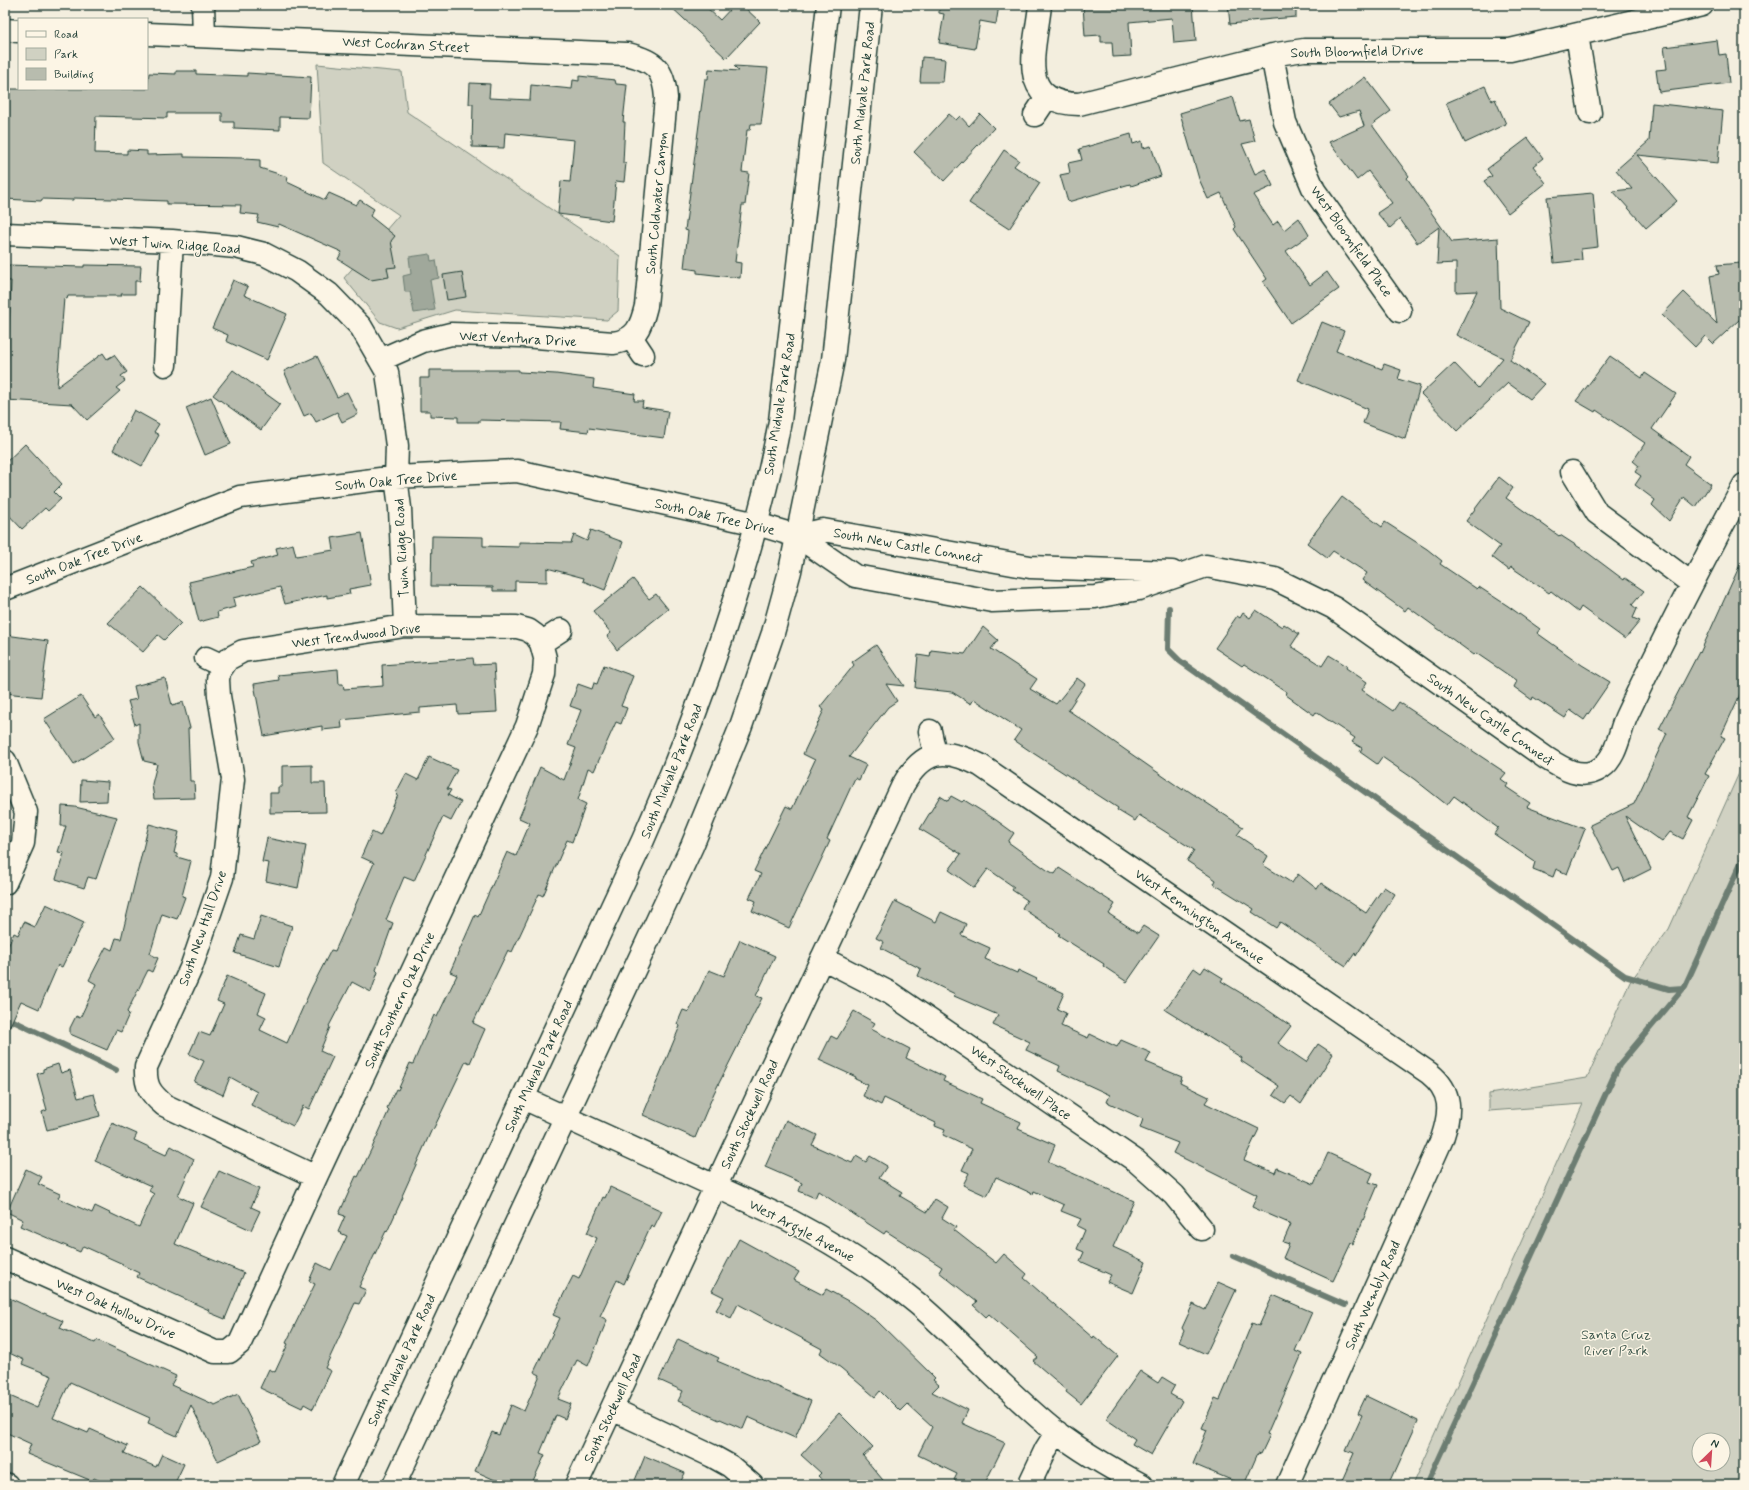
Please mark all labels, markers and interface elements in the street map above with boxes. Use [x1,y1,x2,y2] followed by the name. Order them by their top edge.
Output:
[18,18,148,90] legend
[847,21,879,166] street label: South Midvale Park Road
[54,27,78,43] text: Road
[342,33,471,57] street label: West Cochran Street
[1290,42,1424,62] street label: South Bloomfield Drive
[54,47,78,63] text: Park
[54,67,94,84] text: Building
[642,131,672,275] street label: South Coldwater Canyon
[1306,182,1396,301] street label: West Bloomfield Place
[109,231,241,260] street label: West Twin Ridge Road
[459,327,578,351] street label: West Ventura Drive
[760,332,800,477] street label: South Midvale Park Road
[334,467,458,495] street label: South Oak Tree Drive
[653,494,777,540] street label: South Oak Tree Drive
[390,498,415,598] street label: Twin Ridge Road
[832,524,984,568] street label: South New Castle Connect
[24,528,145,589] street label: South Oak Tree Drive
[291,619,422,653] street label: West Trendwood Drive
[1423,669,1558,771] street label: South New Castle Connect
[637,701,707,841] street label: South Midvale Park Road
[1130,865,1268,970] street label: West Kennington Avenue
[175,868,231,989] street label: South New Hall Drive
[360,929,439,1072] street label: South Southern Oak Drive
[500,997,577,1135] street label: South Midvale Park Road
[966,1041,1075,1124] street label: West Stockwell Place
[717,1057,783,1172] street label: South Stockwell Road
[745,1196,857,1268] street label: West Argyle Avenue
[1341,1238,1405,1353] street label: South Wembly Road
[53,1274,179,1344] street label: West Oak Hollow Drive
[363,1291,440,1429] street label: South Midvale Park Road
[1581,1326,1651,1360] park label: Santa Cruz River Park
[580,1351,646,1466] street label: South Stockwell Road
[1691,1432,1731,1472] north arrow
[1709,1436,1721,1452] text: N

